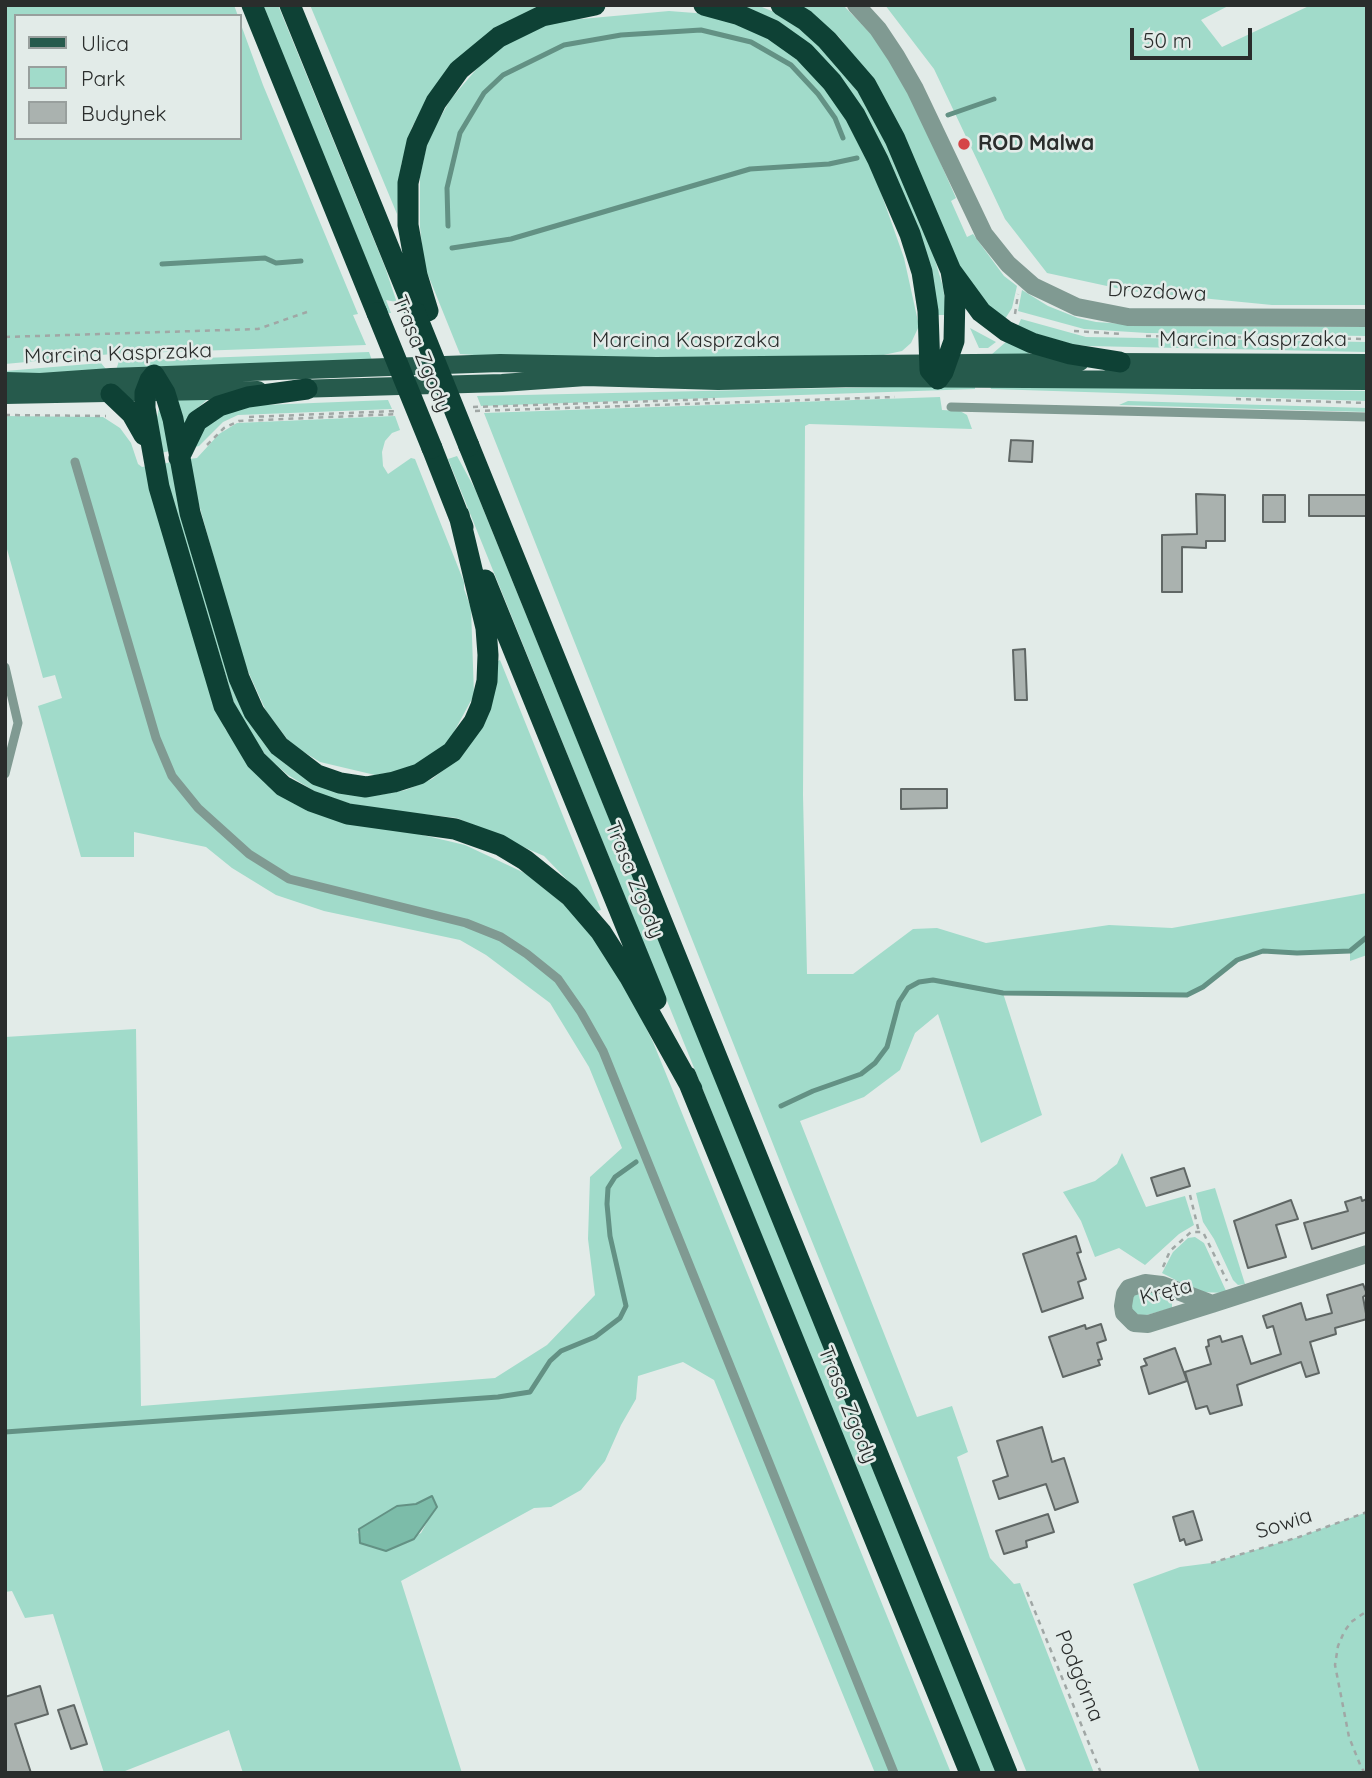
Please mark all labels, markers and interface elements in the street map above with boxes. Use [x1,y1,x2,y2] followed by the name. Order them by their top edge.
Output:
[14,14,242,140] legend
[1134,14,1256,58] scale bar
[1143,27,1192,53] text: 50 m
[81,30,129,56] text: Ulica
[81,65,125,91] text: Park
[81,100,167,126] text: Budynek
[978,131,1094,157] place label: ROD Malwa
[956,136,972,152] marker: ROD Malwa
[1107,277,1207,307] street label: Drozdowa
[386,292,456,416] street label: Trasa Zgody
[1159,327,1347,353] street label: Marcina Kasprzaka
[592,328,780,354] street label: Marcina Kasprzaka
[24,338,212,370] street label: Marcina Kasprzaka
[599,818,669,942] street label: Trasa Zgody
[1137,1273,1195,1311] street label: Kręta
[812,1343,882,1467] street label: Trasa Zgody
[1253,1503,1315,1545] street label: Sowia
[1049,1627,1109,1725] street label: Podgórna

